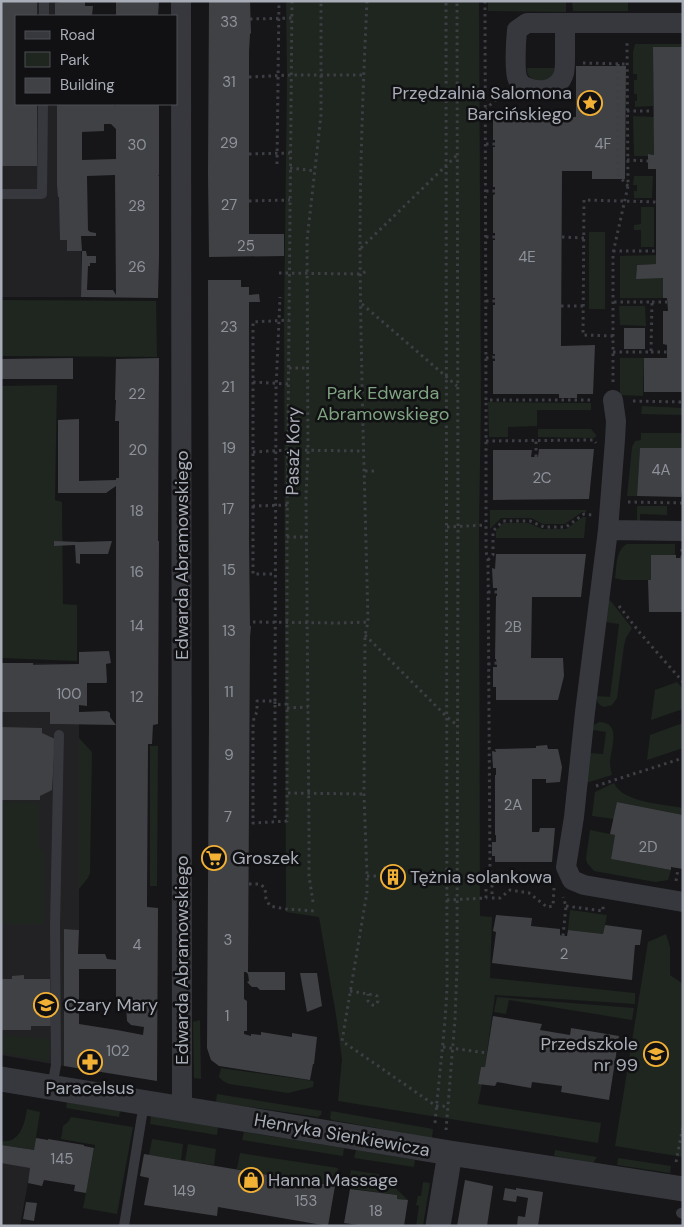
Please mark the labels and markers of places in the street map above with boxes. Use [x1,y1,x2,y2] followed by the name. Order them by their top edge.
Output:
[392,81,572,126] place label: Przędzalnia Salomona Barcińskiego
[577,90,603,116] place icon: Przędzalnia Salomona Barcińskiego
[201,845,227,871] supermarket icon: Groszek
[232,846,299,870] place label: Groszek
[380,864,406,890] building icon: Tężnia solankowa
[410,865,552,889] place label: Tężnia solankowa
[33,992,59,1018] school or university icon: Czary Mary
[64,993,158,1017] place label: Czary Mary
[541,1032,638,1077] place label: Przedszkole nr 99
[643,1041,669,1067] school or university icon: Przedszkole nr 99
[77,1049,103,1075] pharmacy icon: Paracelsus
[45,1076,135,1100] place label: Paracelsus
[238,1167,264,1193] shop icon: Hanna Massage
[268,1168,398,1192] place label: Hanna Massage

